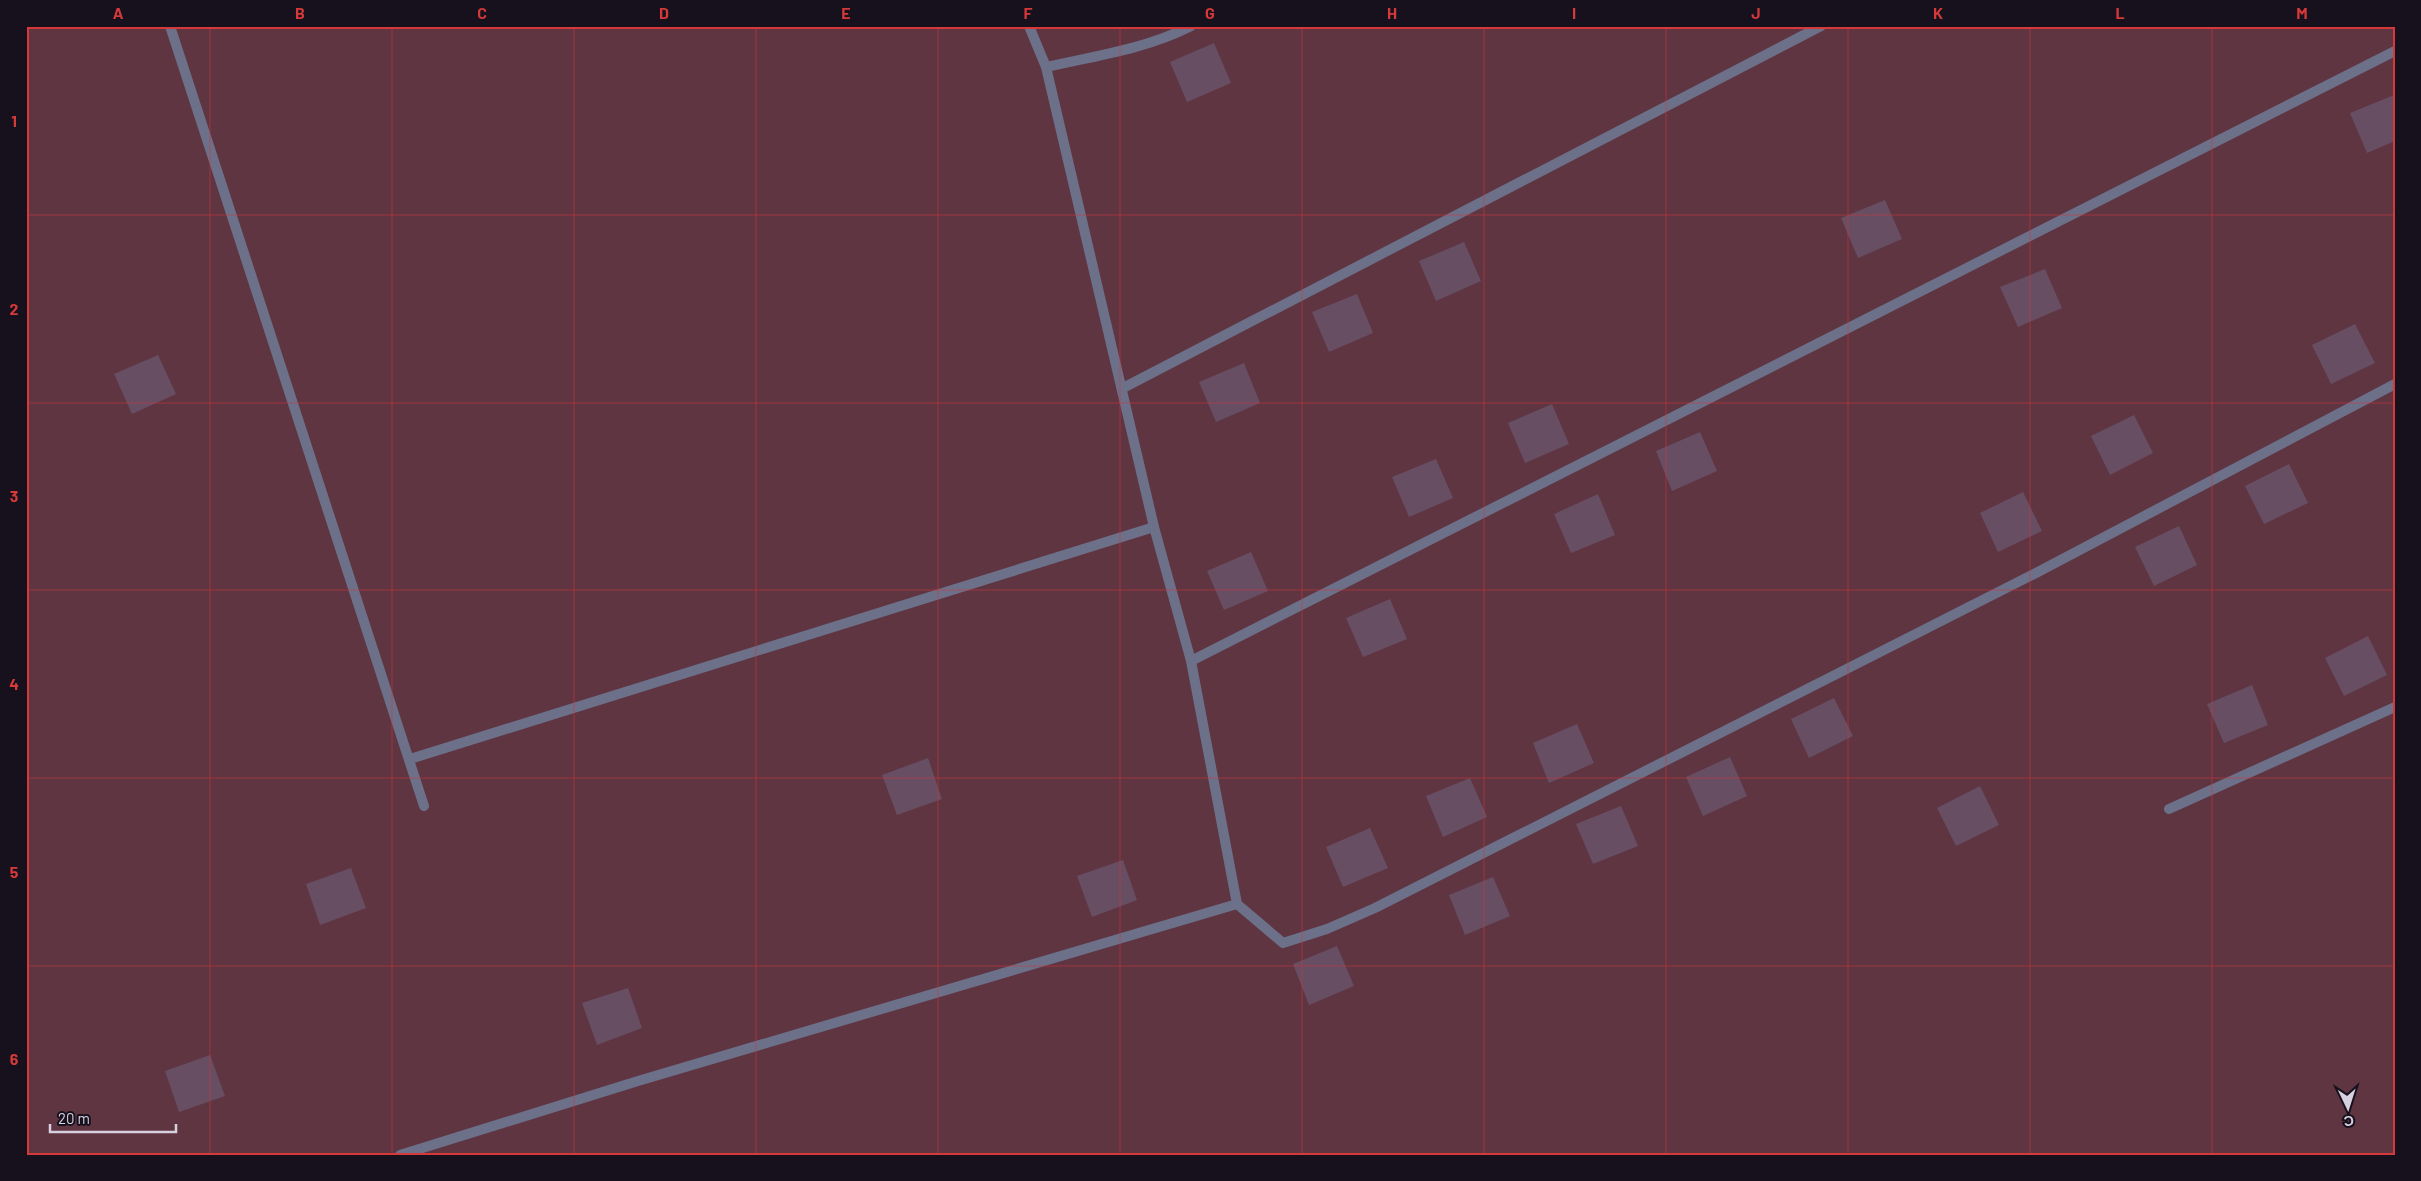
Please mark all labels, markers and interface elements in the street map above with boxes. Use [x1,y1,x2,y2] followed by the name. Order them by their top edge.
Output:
[113,3,124,22] text: A
[295,3,305,22] text: B
[477,3,487,22] text: C
[659,3,669,22] text: D
[841,3,851,22] text: E
[1024,3,1033,22] text: F
[1205,3,1215,22] text: G
[1387,3,1397,22] text: H
[1572,3,1576,22] text: I
[1751,3,1761,22] text: J
[1933,3,1943,22] text: K
[2115,3,2125,22] text: L
[2296,3,2308,22] text: M
[11,111,17,130] text: 1
[10,299,19,318] text: 2
[10,486,18,505] text: 3
[9,674,19,693] text: 4
[10,862,19,881] text: 5
[10,1049,19,1068] text: 6
[2324,1084,2374,1134] north arrow
[50,1101,176,1133] scale bar
[58,1109,90,1127] text: 20 m
[2343,1113,2355,1130] text: С

